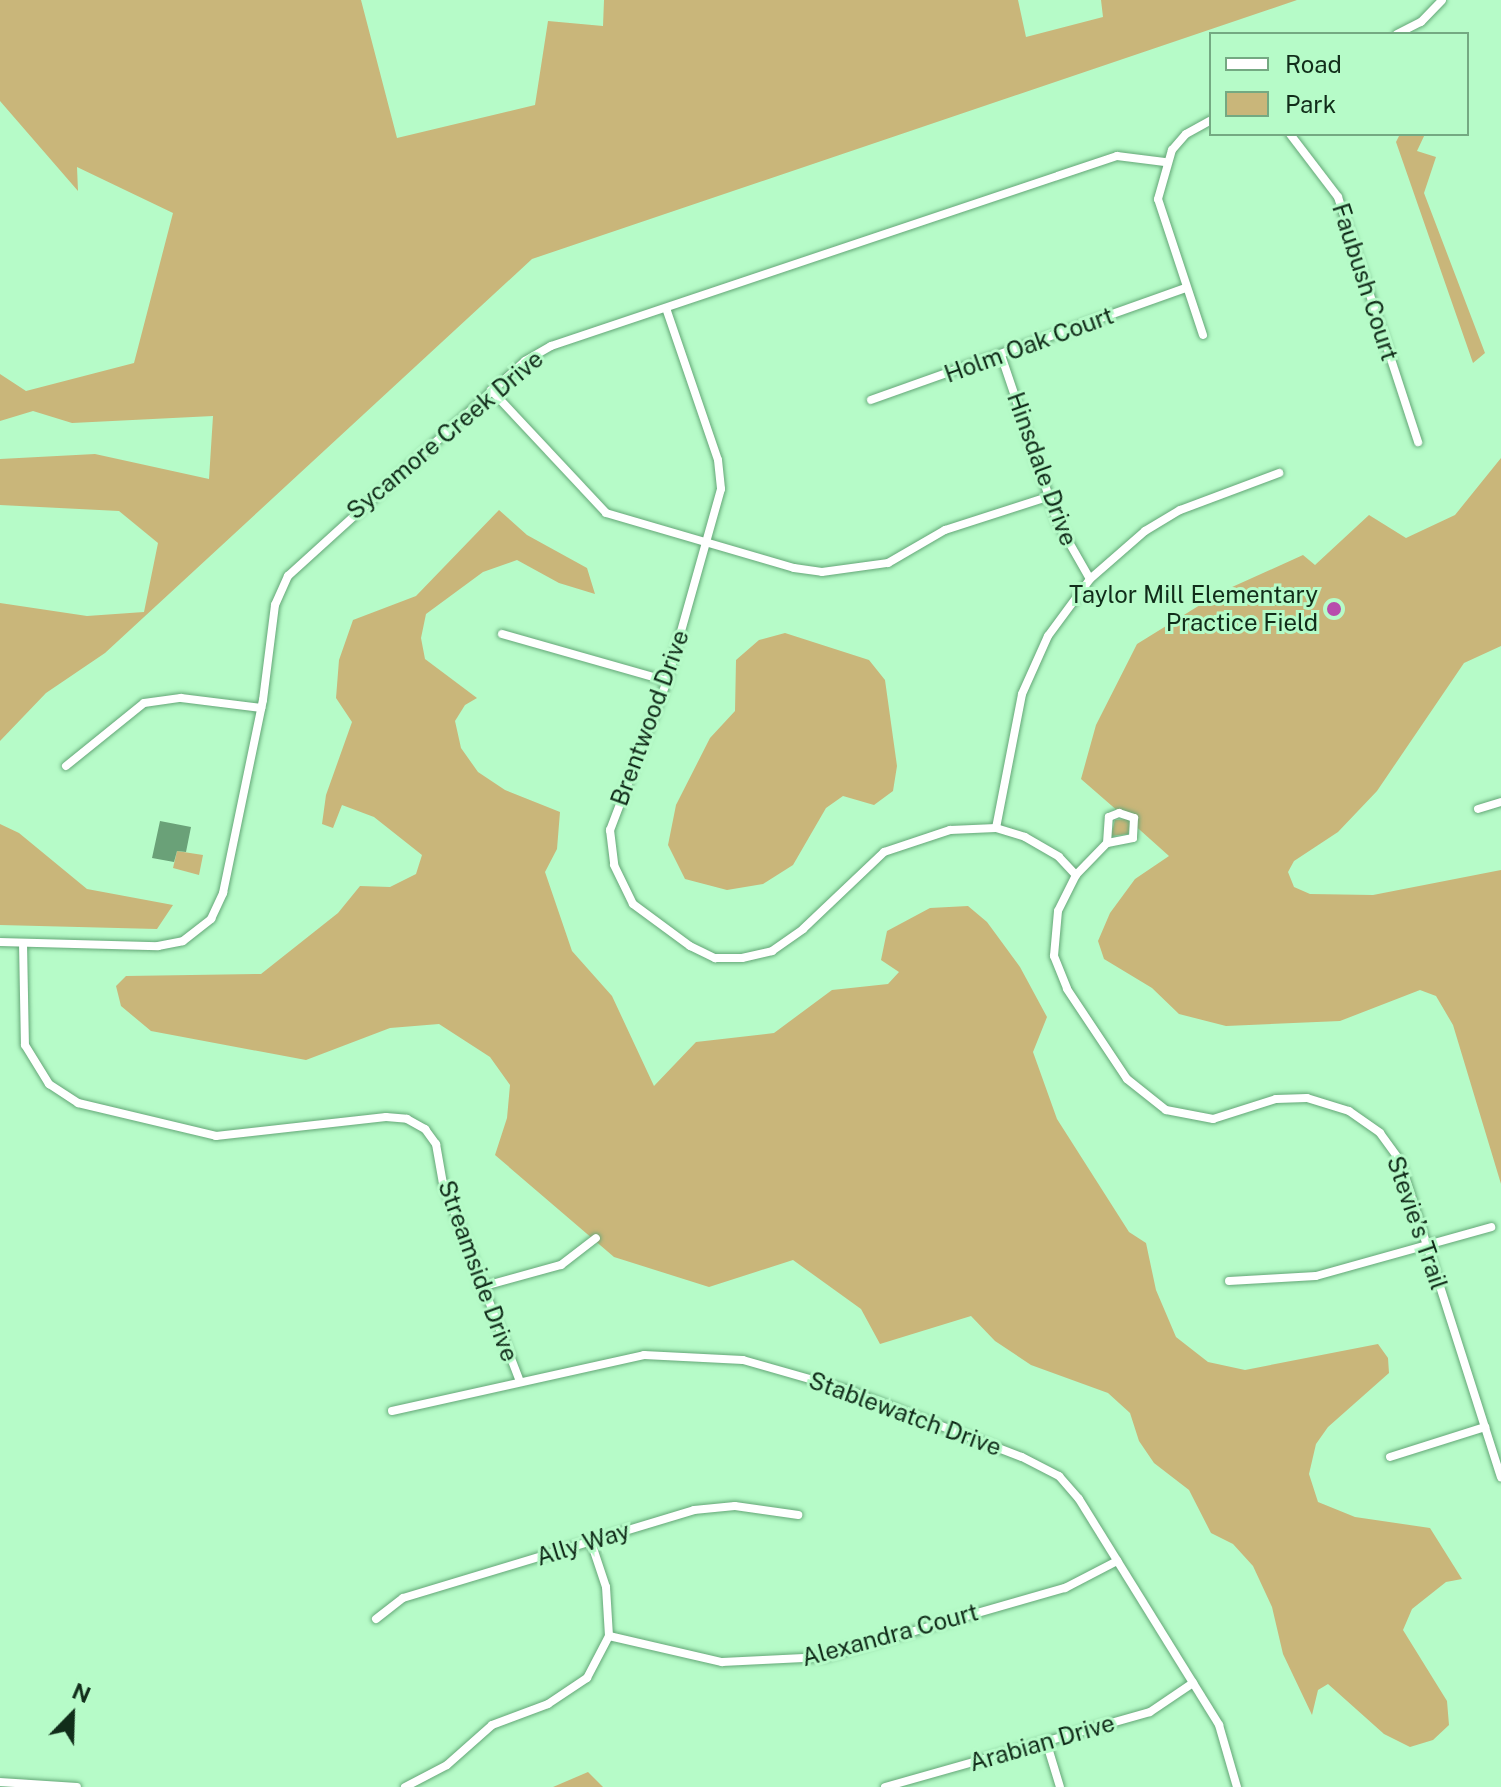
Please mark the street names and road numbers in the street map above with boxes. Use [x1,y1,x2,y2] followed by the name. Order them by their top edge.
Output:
[1326,200,1404,364] street label: Faubush Court
[940,301,1118,389] street label: Holm Oak Court
[341,344,549,526] street label: Sycamore Creek Drive
[1001,388,1083,550] street label: Hinsdale Drive
[605,626,695,810] street label: Brentwood Drive
[1381,1152,1453,1294] street label: Stevie’s Trail
[432,1176,524,1366] street label: Streamside Drive
[805,1366,1005,1462] street label: Stablewatch Drive
[532,1516,634,1572] street label: Ally Way
[799,1598,981,1672] street label: Alexandra Court
[966,1708,1118,1778] street label: Arabian Drive

